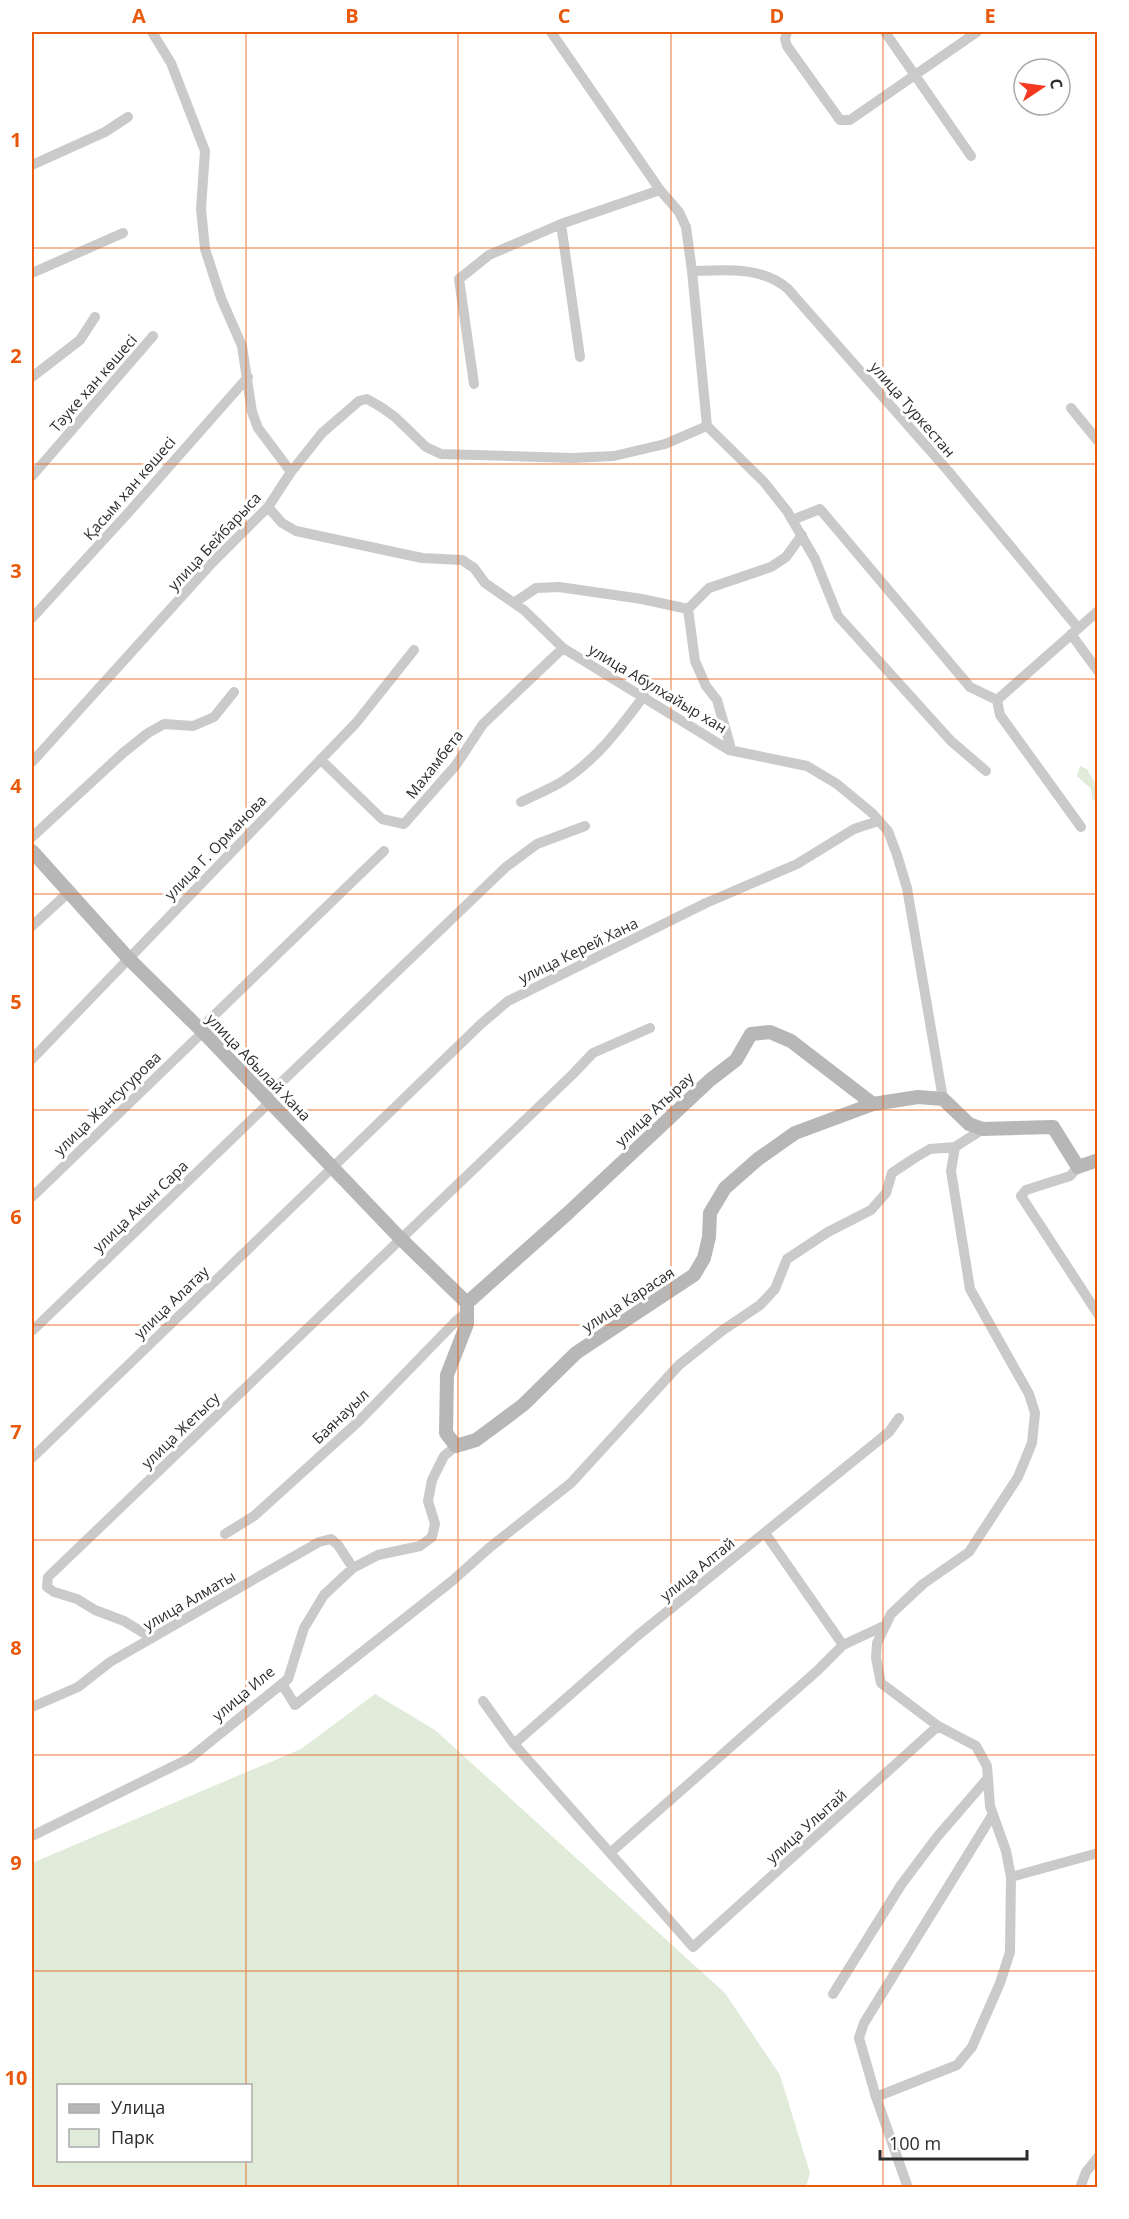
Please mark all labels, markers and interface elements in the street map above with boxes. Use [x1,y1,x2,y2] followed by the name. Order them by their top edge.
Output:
[132,2,146,29] text: A
[345,2,359,29] text: B
[558,2,571,29] text: C
[770,2,784,29] text: D
[984,2,996,29] text: E
[1012,57,1072,117] north arrow
[1045,76,1068,91] text: С
[10,126,22,153] text: 1
[45,330,141,436] street label: Тәуке хан көшесі
[10,342,22,369] text: 2
[866,357,960,461] street label: улица Туркестан
[78,432,180,544] street label: Қасым хан көшесі
[163,487,265,595] street label: улица Бейбарыса
[10,557,22,584] text: 3
[585,639,731,737] street label: улица Абулхайыр хан
[401,726,467,802] street label: Махамбета
[10,772,22,799] text: 4
[160,790,270,904] street label: улица Г. Орманова
[515,912,641,988] street label: улица Керей Хана
[10,988,22,1015] text: 5
[202,1009,316,1125] street label: улица Абылай Хана
[49,1047,165,1159] street label: улица Жансугурова
[610,1067,698,1151] street label: улица Атырау
[88,1155,192,1257] street label: улица Акын Сара
[10,1203,22,1230] text: 6
[129,1261,213,1343] street label: улица Алатау
[578,1262,678,1336] street label: улица Карасая
[307,1384,373,1448] street label: Баянауыл
[137,1387,224,1472] street label: улица Жетысу
[10,1418,22,1445] text: 7
[656,1533,738,1605] street label: улица Алтай
[139,1566,239,1634] street label: улица Алматы
[10,1634,22,1661] text: 8
[208,1661,278,1725] street label: улица Иле
[762,1785,850,1867] street label: улица Улытай
[10,1849,22,1876] text: 9
[5,2064,27,2091] text: 10
[57,2084,252,2162] legend
[111,2095,165,2119] text: Улица
[880,2123,1027,2161] scale bar
[111,2125,155,2149] text: Парк
[889,2131,941,2155] text: 100 m

